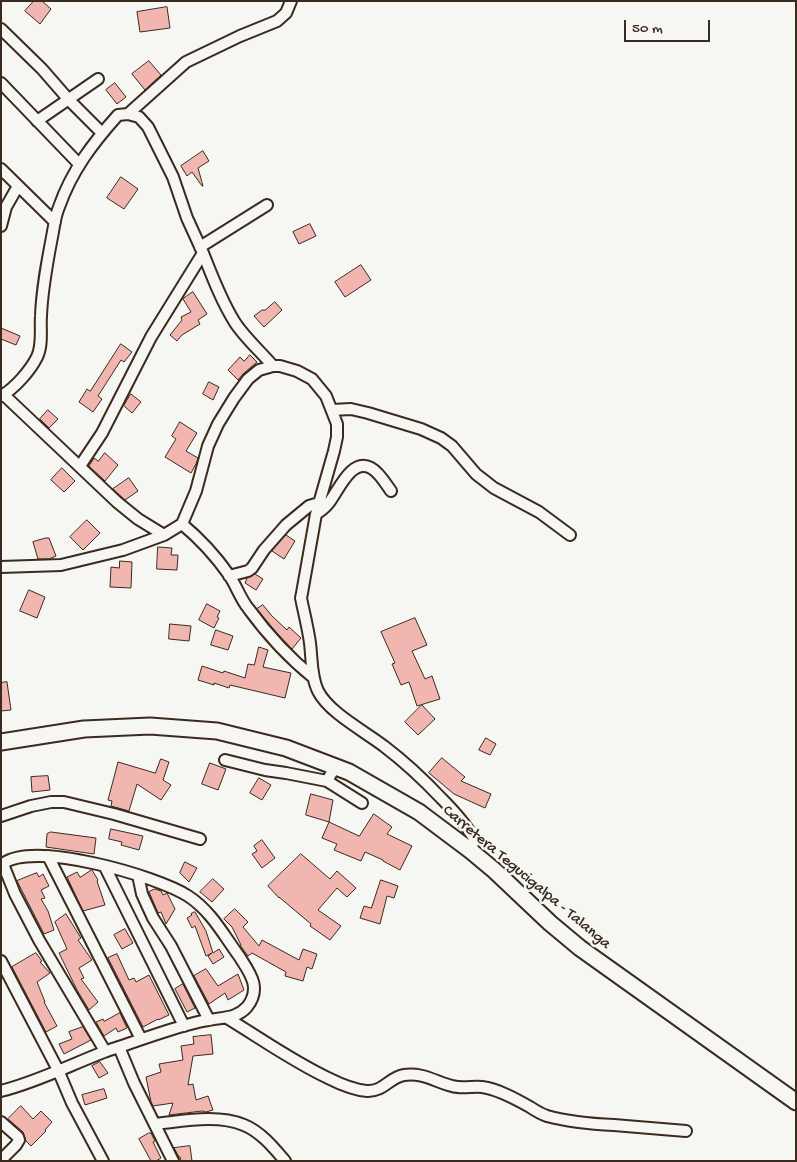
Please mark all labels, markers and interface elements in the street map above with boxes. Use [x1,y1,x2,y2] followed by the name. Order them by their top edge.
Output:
[627,10,713,42] scale bar
[632,20,663,38] text: 50 m
[438,802,614,954] street label: Carretera Tegucigalpa - Talanga

